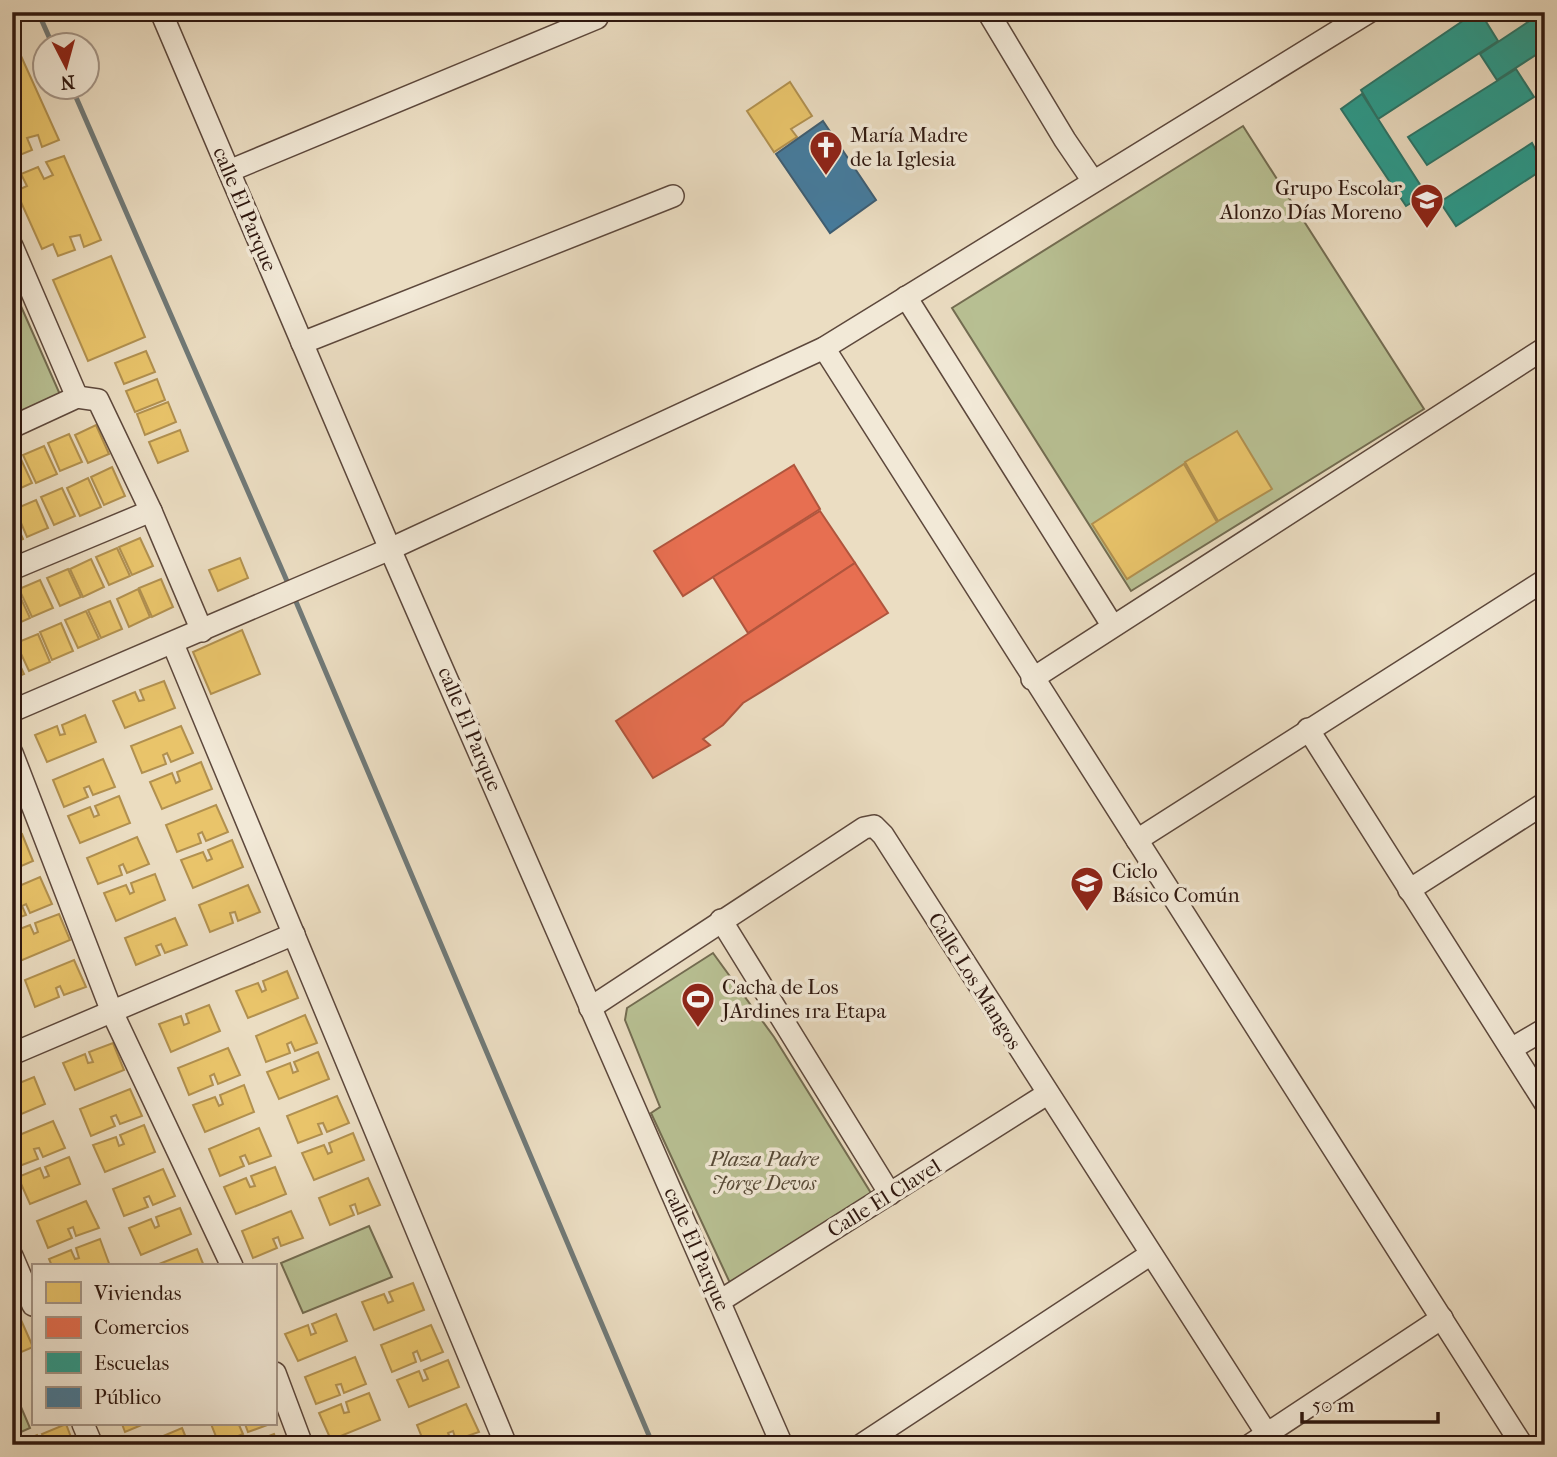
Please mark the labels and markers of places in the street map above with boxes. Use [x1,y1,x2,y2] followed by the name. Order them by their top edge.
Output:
[850,123,968,171] place label: María Madre de la Iglesia
[807,128,845,177] church icon: María Madre de la Iglesia
[1219,176,1402,224] place label: Grupo Escolar Alonzo Días Moreno
[1408,181,1446,230] school or university icon: Grupo Escolar Alonzo Días Moreno
[1112,859,1240,907] place label: Ciclo Básico Común
[1068,864,1106,913] school or university icon: Ciclo Básico Común
[720,975,886,1023] place label: Cacha de Los JArdines 1ra Etapa
[679,980,717,1029] sports icon: Cacha de Los JArdines 1ra Etapa

